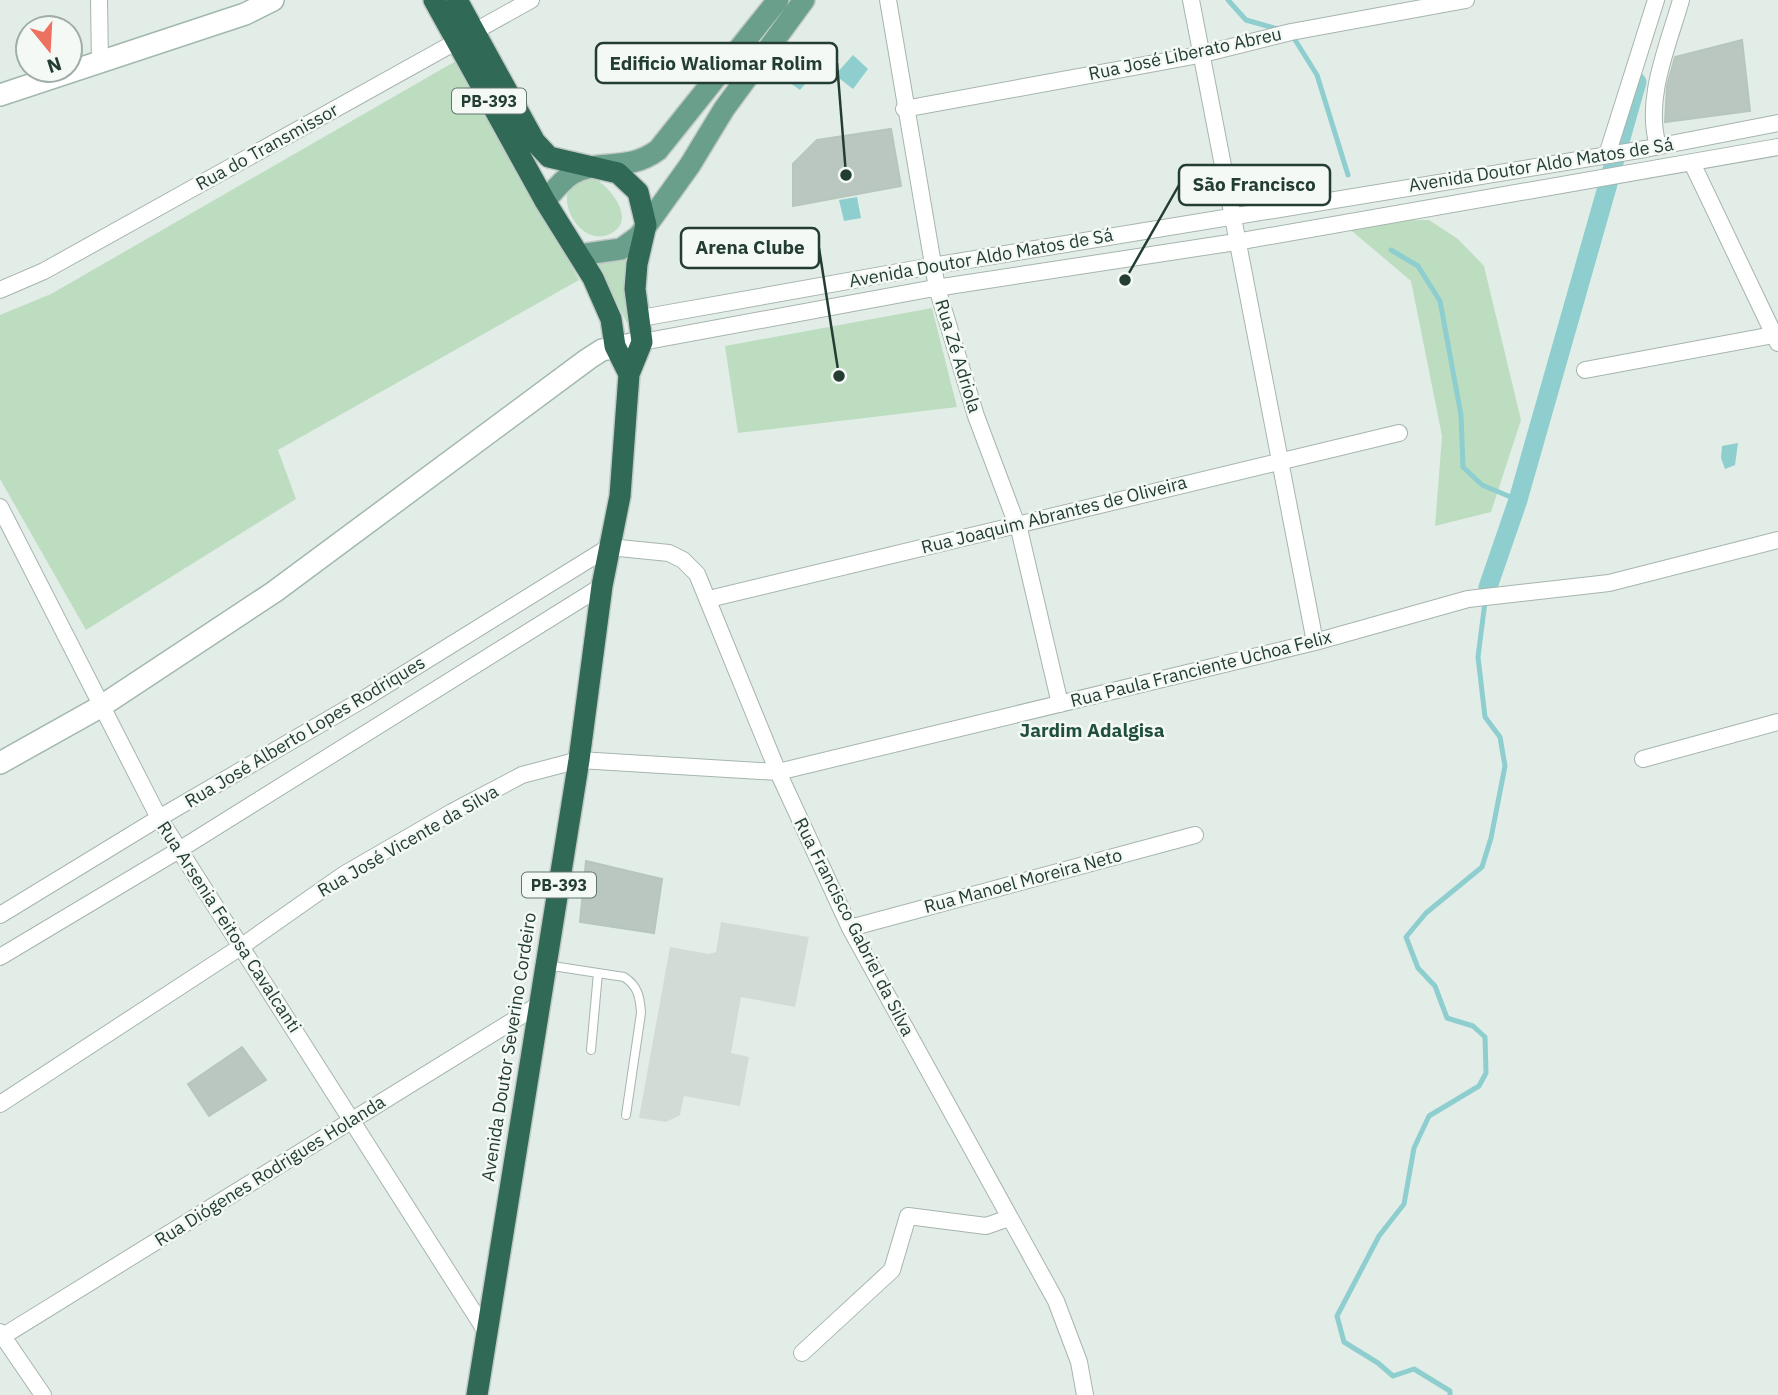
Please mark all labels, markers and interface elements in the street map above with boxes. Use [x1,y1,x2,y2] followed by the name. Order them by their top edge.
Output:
[14,14,84,84] north arrow
[1086,22,1284,85] street label: Rua José Liberato Abreu
[596,43,837,83] callout: Edificio Waliomar Rolim
[609,51,823,75] text: Edificio Waliomar Rolim
[44,52,65,79] text: N
[452,88,526,114] road number: PB-393
[192,98,342,195] street label: Rua do Transmissor
[1407,132,1675,197] street label: Avenida Doutor Aldo Matos de Sá
[1179,165,1330,205] callout: São Francisco
[1192,172,1316,196] text: São Francisco
[847,223,1115,292] street label: Avenida Doutor Aldo Matos de Sá
[681,228,819,268] callout: Arena Clube
[695,235,805,259] text: Arena Clube
[930,296,987,416] street label: Rua Zé Adriola
[919,470,1189,559] street label: Rua Joaquim Abrantes de Oliveira
[1068,625,1334,712] street label: Rua Paula Franciente Uchoa Felix
[180,651,429,813] street label: Rua José Alberto Lopes Rodriques
[1020,718,1165,742] district label: Jardim Adalgisa
[313,779,503,902] street label: Rua José Vicente da Silva
[789,814,920,1040] street label: Rua Francisco Gabriel da Silva
[152,817,306,1037] street label: Rua Arsenia Feitosa Cavalcanti
[921,843,1124,918] street label: Rua Manoel Moreira Neto
[522,872,596,898] road number: PB-393
[476,911,541,1183] street label: Avenida Doutor Severino Cordeiro
[150,1090,390,1251] street label: Rua Diógenes Rodrigues Holanda

